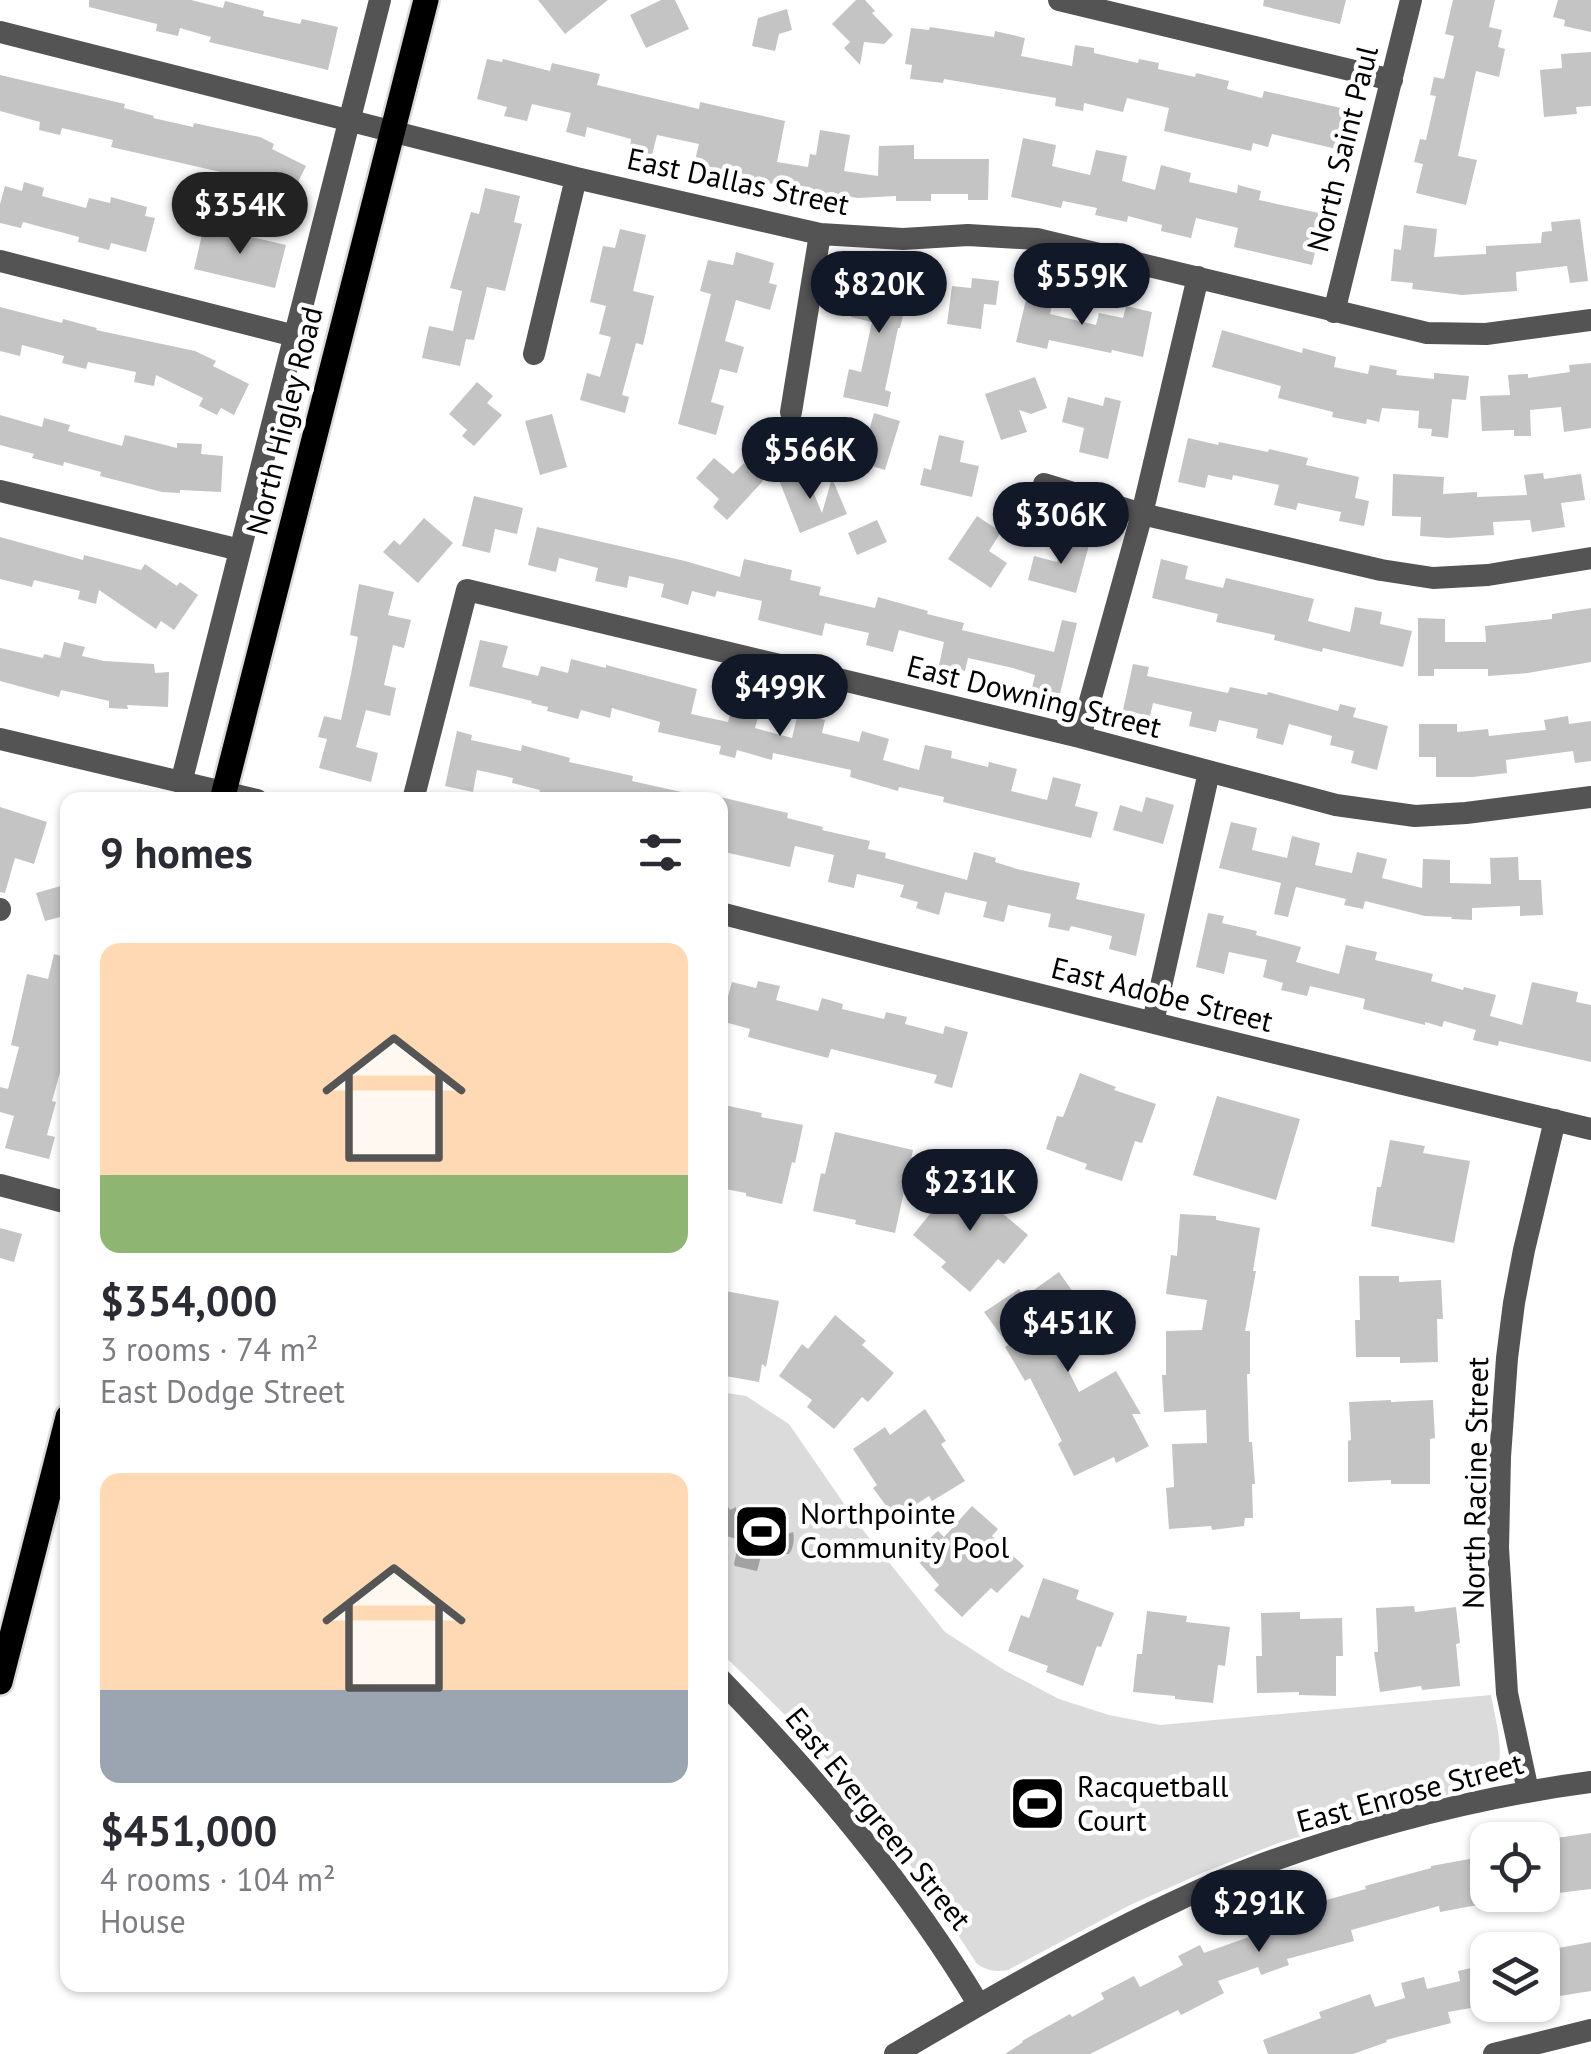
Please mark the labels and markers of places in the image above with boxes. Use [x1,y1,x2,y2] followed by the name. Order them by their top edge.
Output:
[170,172,310,257] pin: $354K
[1012,243,1152,328] pin: $559K
[809,251,949,336] pin: $820K
[740,417,880,502] pin: $566K
[991,482,1131,567] pin: $306K
[710,654,850,739] pin: $499K
[900,1149,1040,1234] pin: $231K
[998,1290,1138,1375] pin: $451K
[800,1493,1009,1566] place label: Northpointe Community Pool
[731,1501,791,1561] sports icon: Northpointe Community Pool
[1077,1766,1229,1839] place label: Racquetball Court
[1008,1774,1068,1834] sports icon: Racquetball Court
[1189,1870,1329,1955] pin: $291K

